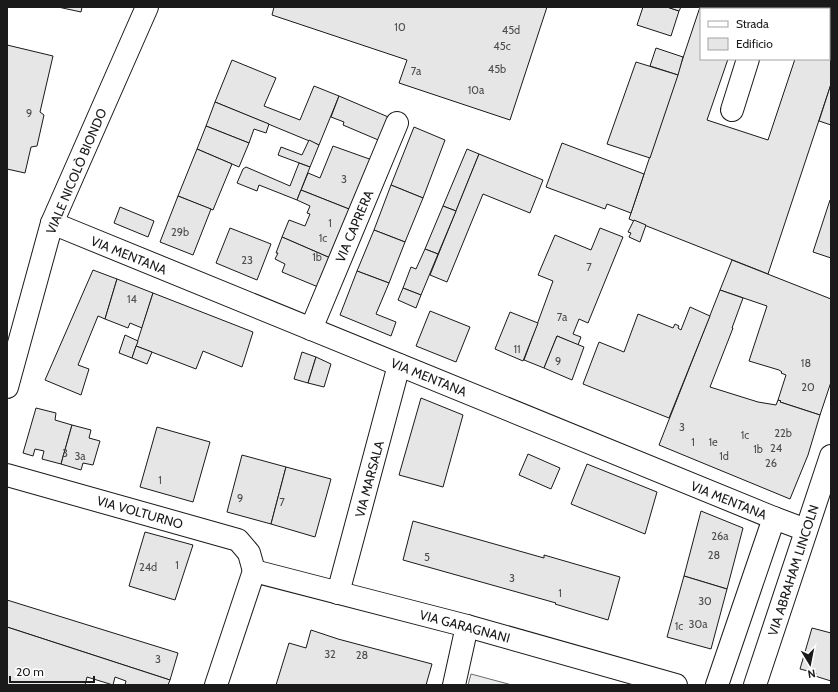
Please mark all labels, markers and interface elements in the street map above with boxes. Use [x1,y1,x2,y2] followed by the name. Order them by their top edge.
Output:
[700,8,830,60] legend
[736,16,769,31] text: Strada
[394,20,406,34] house number: 10
[502,23,520,37] house number: 45d
[736,36,773,51] text: Edificio
[493,39,511,53] house number: 45c
[488,62,506,76] house number: 45b
[411,64,422,78] house number: 7a
[468,83,485,97] house number: 10a
[26,106,32,120] house number: 9
[42,106,110,236] street label: VIALE NICOLÒ BIONDO
[341,172,347,186] house number: 3
[332,188,376,264] street label: VIA CAPRERA
[328,216,332,230] house number: 1
[171,225,189,239] house number: 29b
[319,231,327,245] house number: 1c
[89,233,169,277] street label: VIA MENTANA
[312,250,322,264] house number: 1b
[241,253,253,267] house number: 23
[586,260,592,274] house number: 7
[127,292,138,306] house number: 14
[557,310,568,324] house number: 7a
[513,342,521,356] house number: 11
[555,354,561,368] house number: 9
[389,355,469,399] street label: VIA MENTANA
[801,356,811,370] house number: 18
[801,380,815,394] house number: 20
[679,420,685,434] house number: 3
[774,426,792,440] house number: 22b
[741,428,749,442] house number: 1c
[691,435,695,449] house number: 1
[708,435,718,449] house number: 1e
[351,439,387,519] street label: VIA MARSALA
[770,441,783,455] house number: 24
[753,442,763,456] house number: 1b
[62,446,68,460] house number: 3
[74,449,86,463] house number: 3a
[719,449,729,463] house number: 1d
[765,456,777,470] house number: 26
[158,473,162,487] house number: 1
[689,478,769,522] street label: VIA MENTANA
[237,491,243,505] house number: 9
[95,492,185,532] street label: VIA VOLTURNO
[279,495,285,509] house number: 7
[764,502,822,638] street label: VIA ABRAHAM LINCOLN
[711,529,729,543] house number: 26a
[708,548,720,562] house number: 28
[424,550,430,564] house number: 5
[175,558,179,572] house number: 1
[139,560,157,574] house number: 24d
[509,571,515,585] house number: 3
[558,586,562,600] house number: 1
[698,594,712,608] house number: 30
[418,606,512,646] street label: VIA GARAGNANI
[689,617,708,631] house number: 30a
[675,619,683,633] house number: 1c
[790,644,830,684] north arrow
[324,647,336,661] house number: 32
[356,648,368,662] house number: 28
[155,652,161,666] house number: 3
[10,658,94,684] scale bar
[16,664,44,679] text: 20 m
[807,666,817,681] text: N

